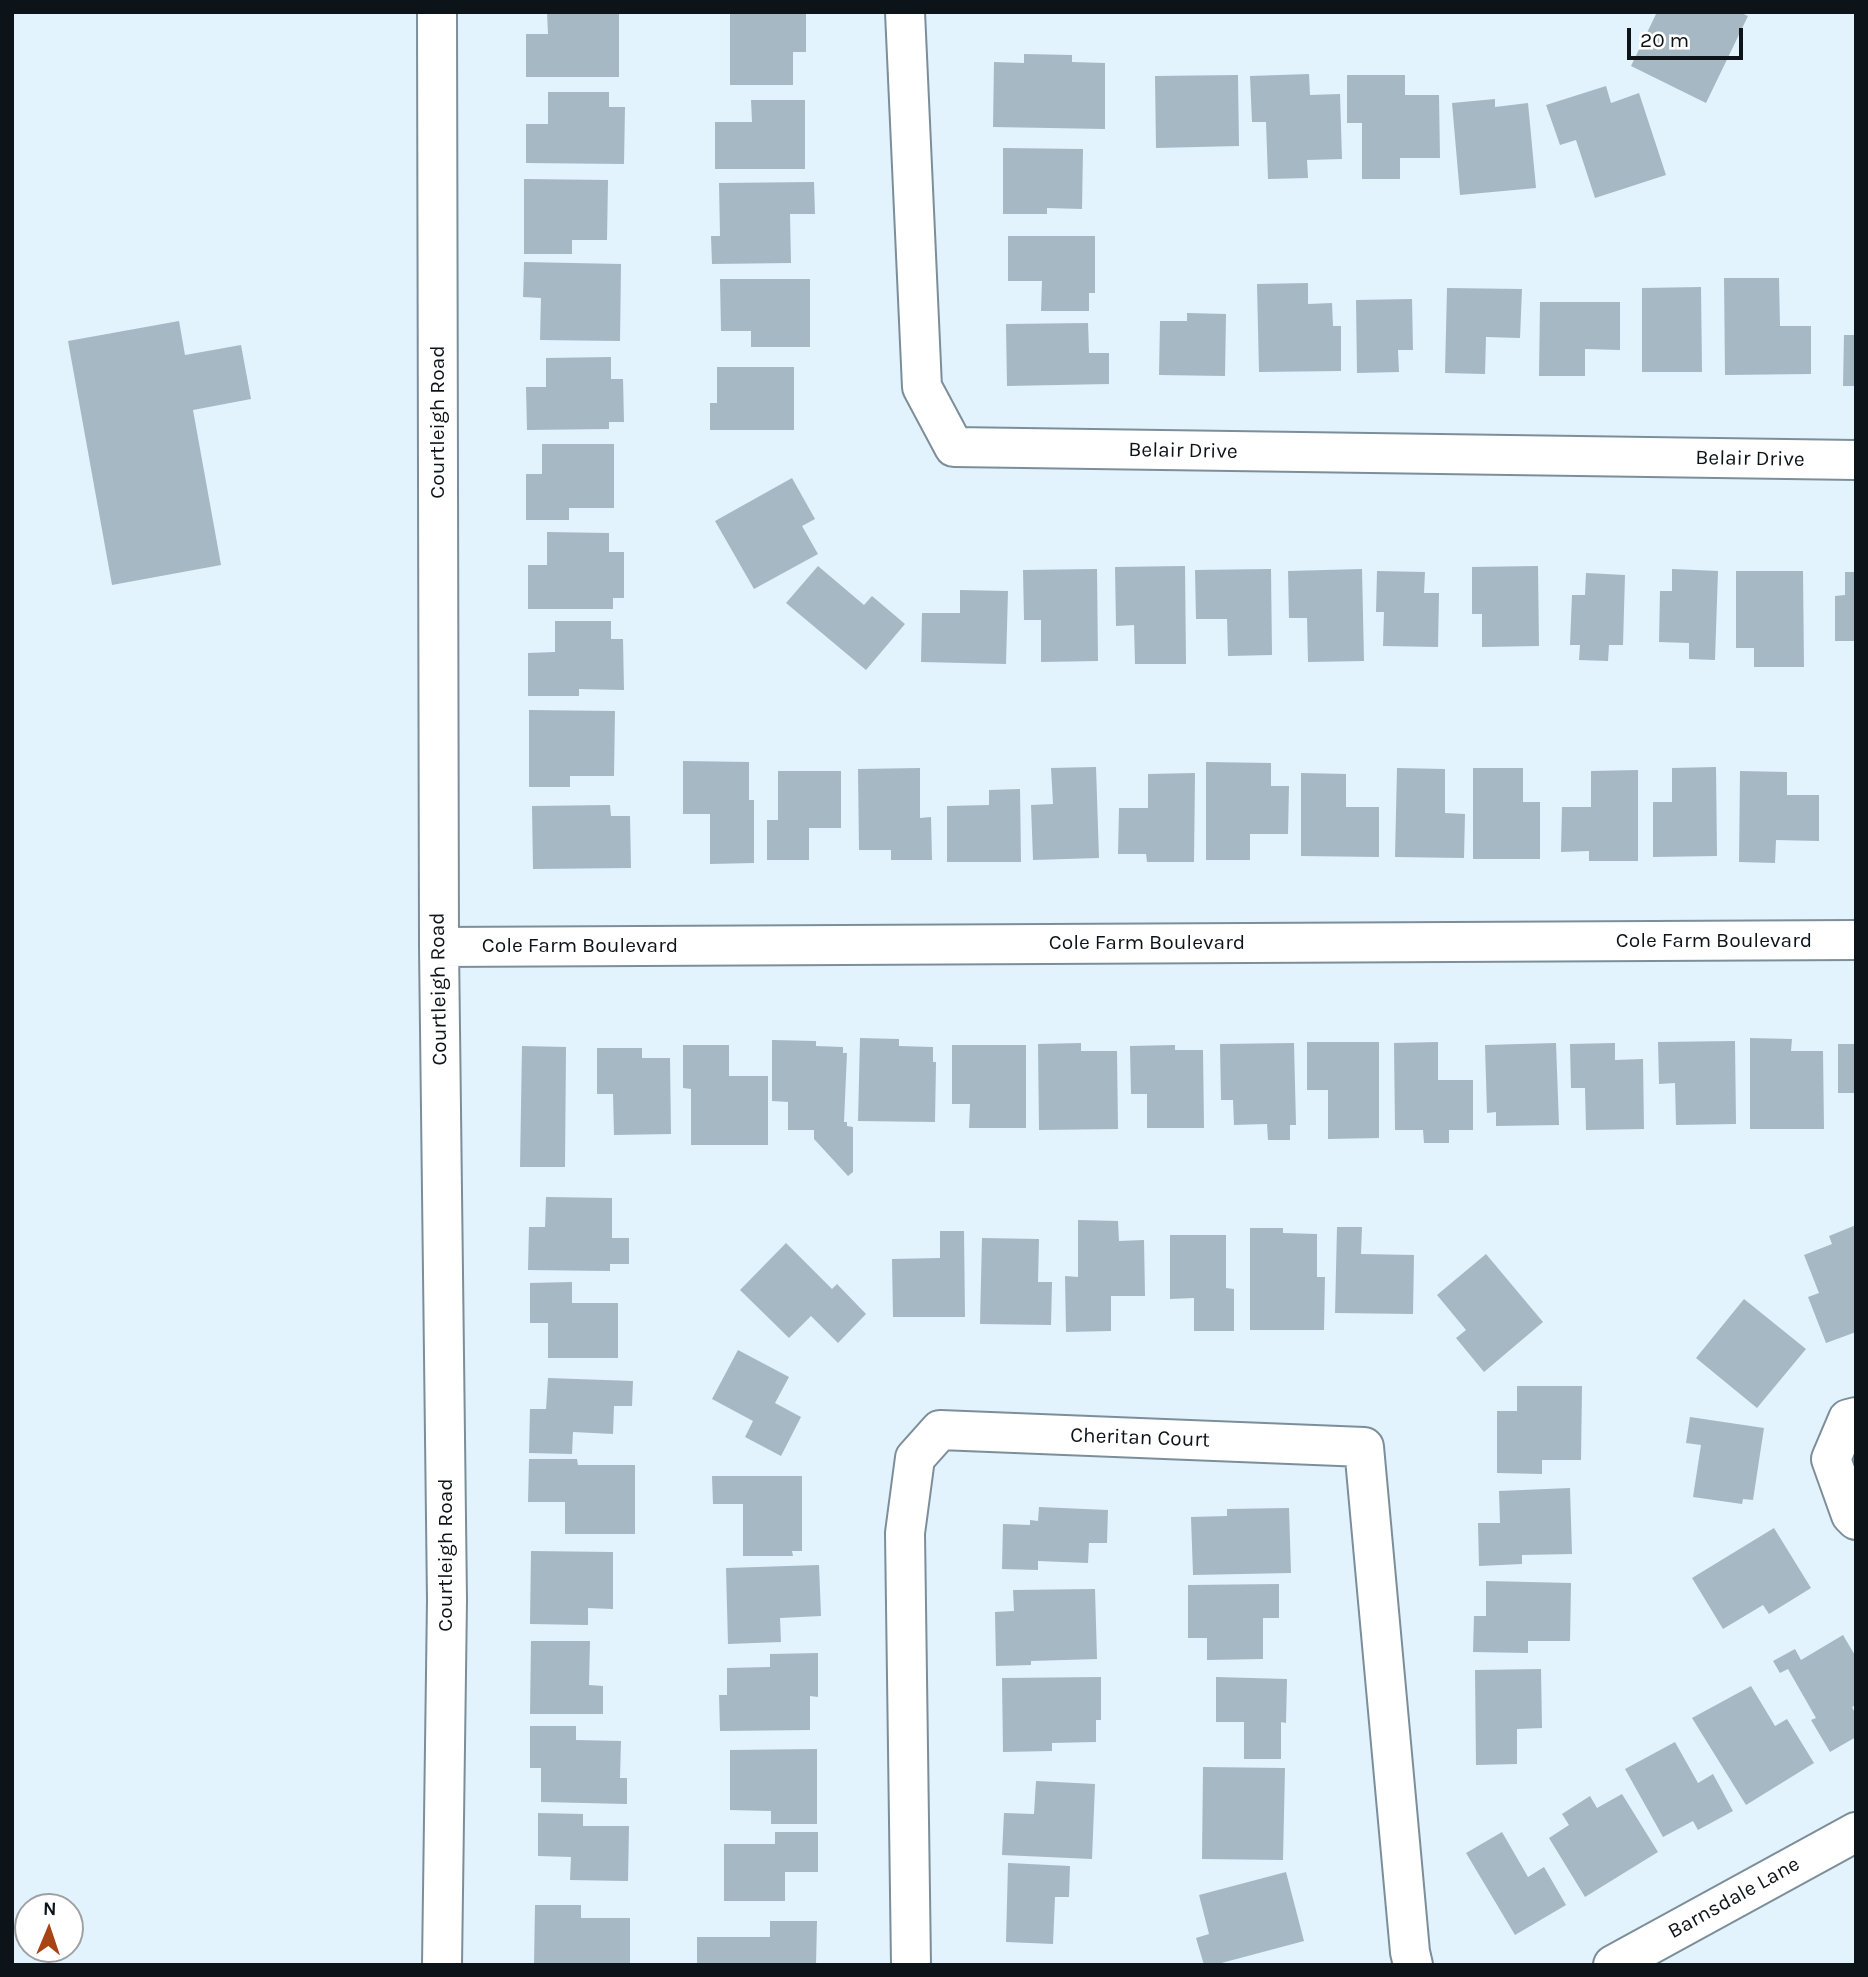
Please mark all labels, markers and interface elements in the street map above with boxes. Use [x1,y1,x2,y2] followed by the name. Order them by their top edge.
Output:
[1630,14,1745,58] scale bar
[1640,28,1689,52] text: 20 m
[425,345,451,499] street label: Courtleigh Road
[1128,437,1238,465] street label: Belair Drive
[1695,445,1805,473] street label: Belair Drive
[425,912,453,1066] street label: Courtleigh Road
[1616,928,1812,954] street label: Cole Farm Boulevard
[1049,930,1245,956] street label: Cole Farm Boulevard
[482,933,678,959] street label: Cole Farm Boulevard
[1070,1423,1210,1453] street label: Cheritan Court
[433,1478,459,1632] street label: Courtleigh Road
[1664,1851,1804,1945] street label: Barnsdale Lane
[14,1893,84,1963] north arrow
[42,1898,57,1920] text: N

